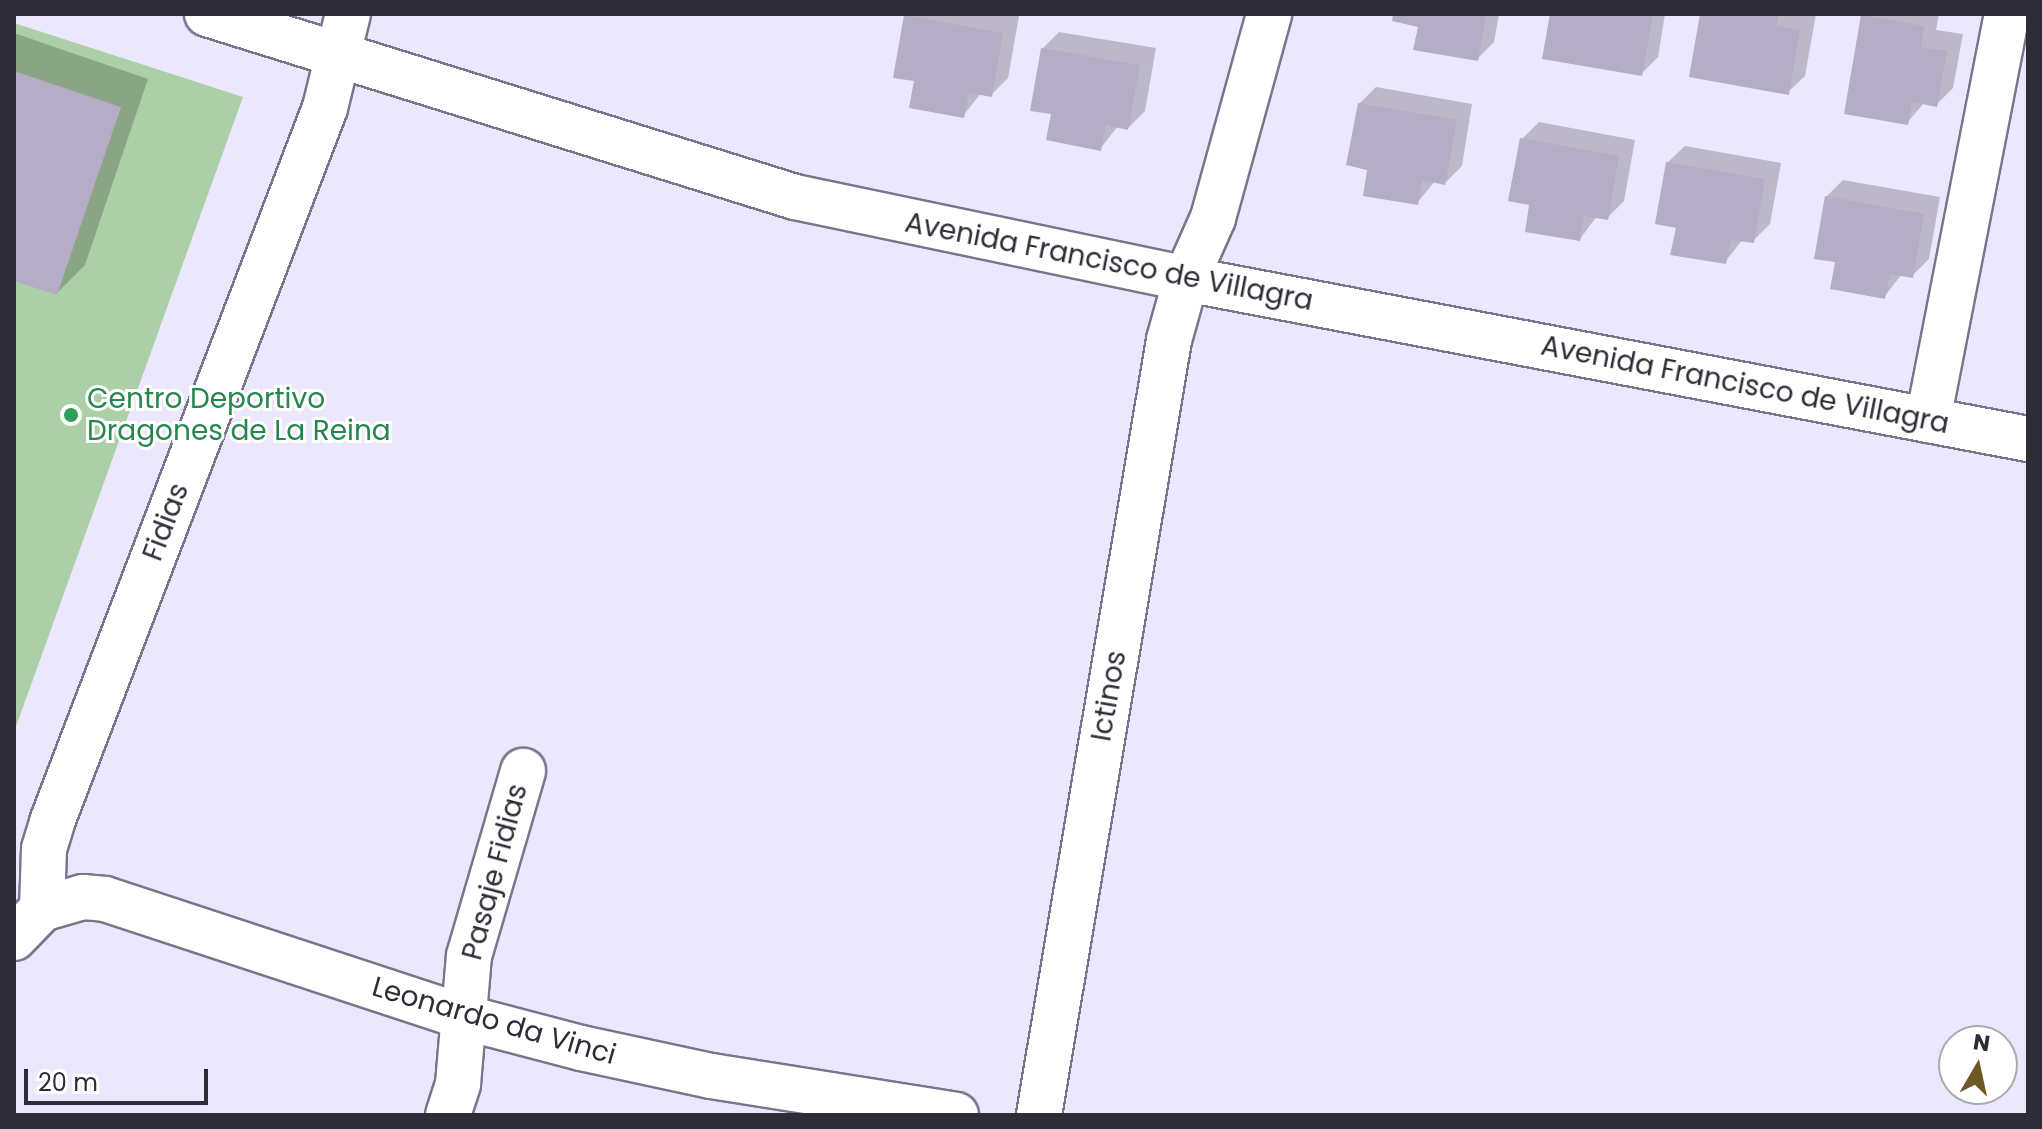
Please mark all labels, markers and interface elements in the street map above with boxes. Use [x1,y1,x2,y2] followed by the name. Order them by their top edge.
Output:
[902,206,1316,318] street label: Avenida Francisco de Villagra
[1538,329,1952,441] street label: Avenida Francisco de Villagra
[87,382,391,448] place label: Centro Deportivo Dragones de La Reina
[62,406,80,424] marker: Centro Deportivo Dragones de La Reina
[136,478,196,566] street label: Fidias
[1085,648,1133,744] street label: Ictinos
[455,780,535,964] street label: Pasaje Fidias
[368,970,620,1072] street label: Leonardo da Vinci
[1938,1025,2018,1105] north arrow
[1971,1026,1992,1059] text: N
[28,1053,212,1103] scale bar
[38,1066,98,1099] text: 20 m

